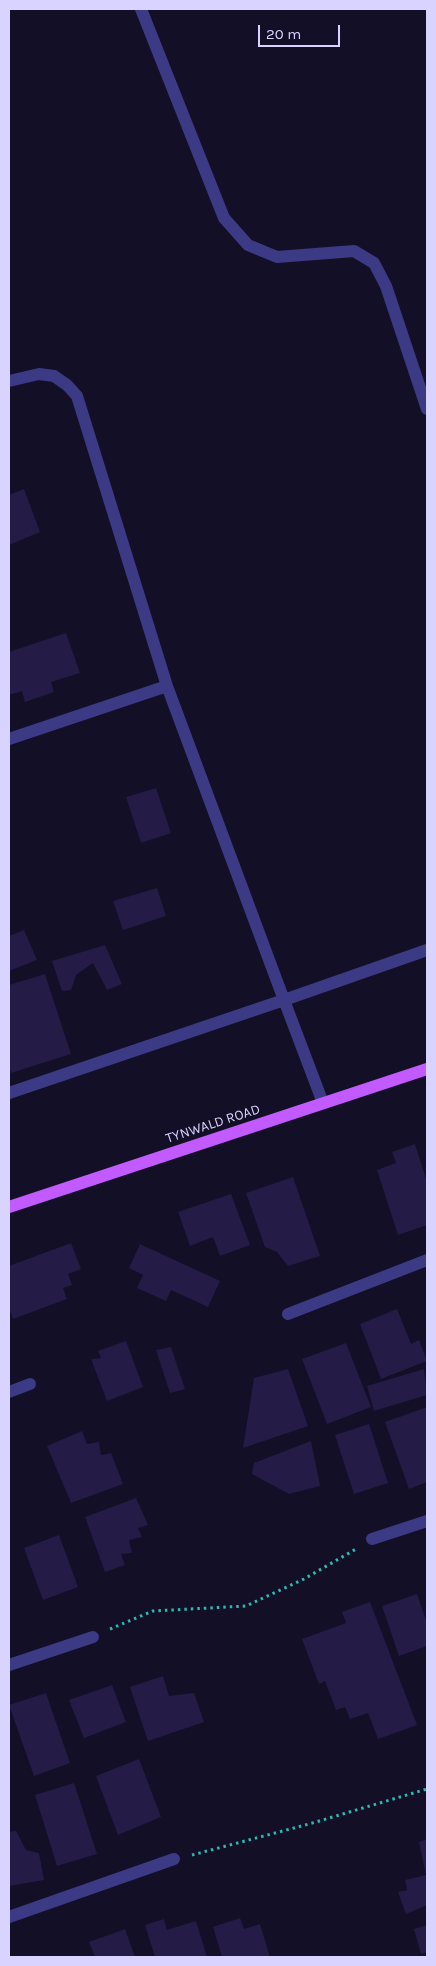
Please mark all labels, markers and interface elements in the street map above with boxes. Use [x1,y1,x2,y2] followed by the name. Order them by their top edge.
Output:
[261,15,344,47] scale bar
[266,25,301,43] text: 20 m
[164,1101,262,1147] street label: TYNWALD ROAD

